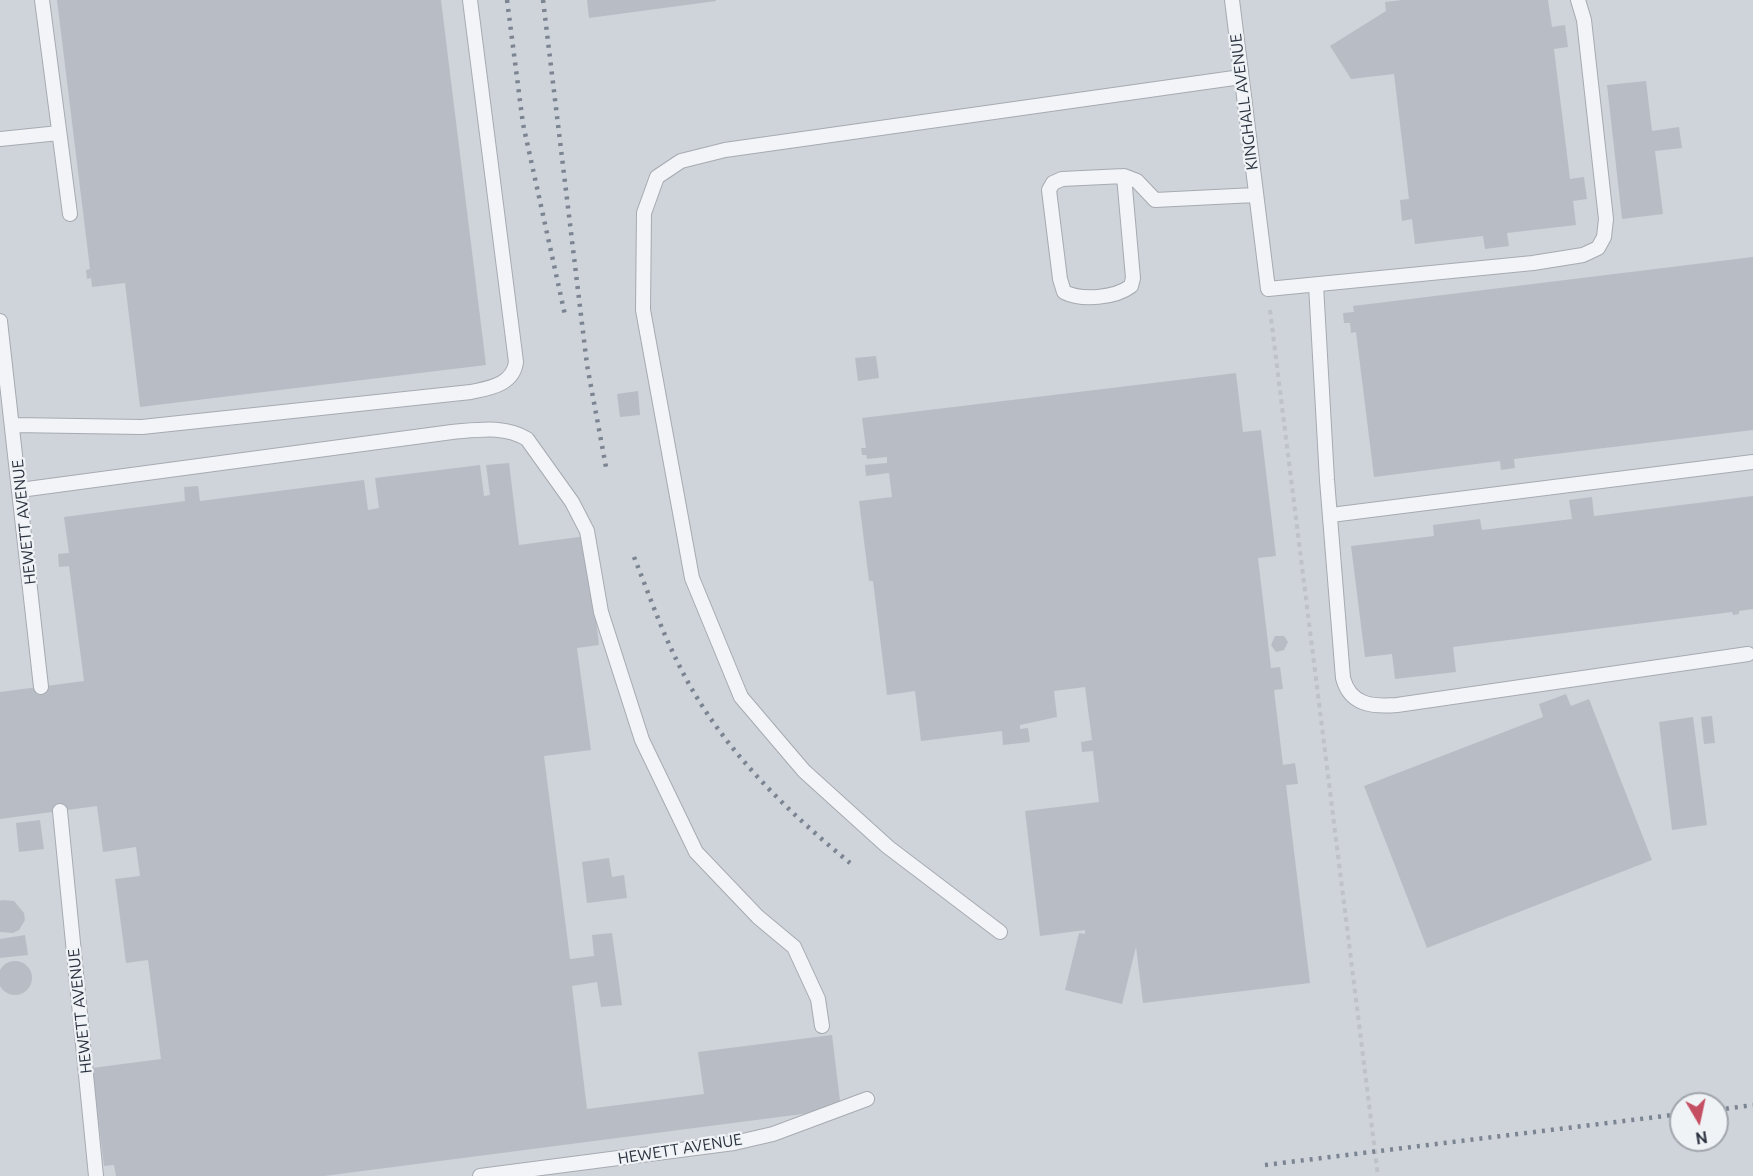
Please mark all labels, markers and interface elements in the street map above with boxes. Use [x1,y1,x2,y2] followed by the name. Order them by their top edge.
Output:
[1226,33,1262,171] street label: KINGHALL AVENUE
[8,458,40,586] street label: HEWETT AVENUE
[64,947,96,1075] street label: HEWETT AVENUE
[1669,1092,1729,1152] north arrow
[1694,1128,1709,1148] text: N
[616,1130,744,1168] street label: HEWETT AVENUE

